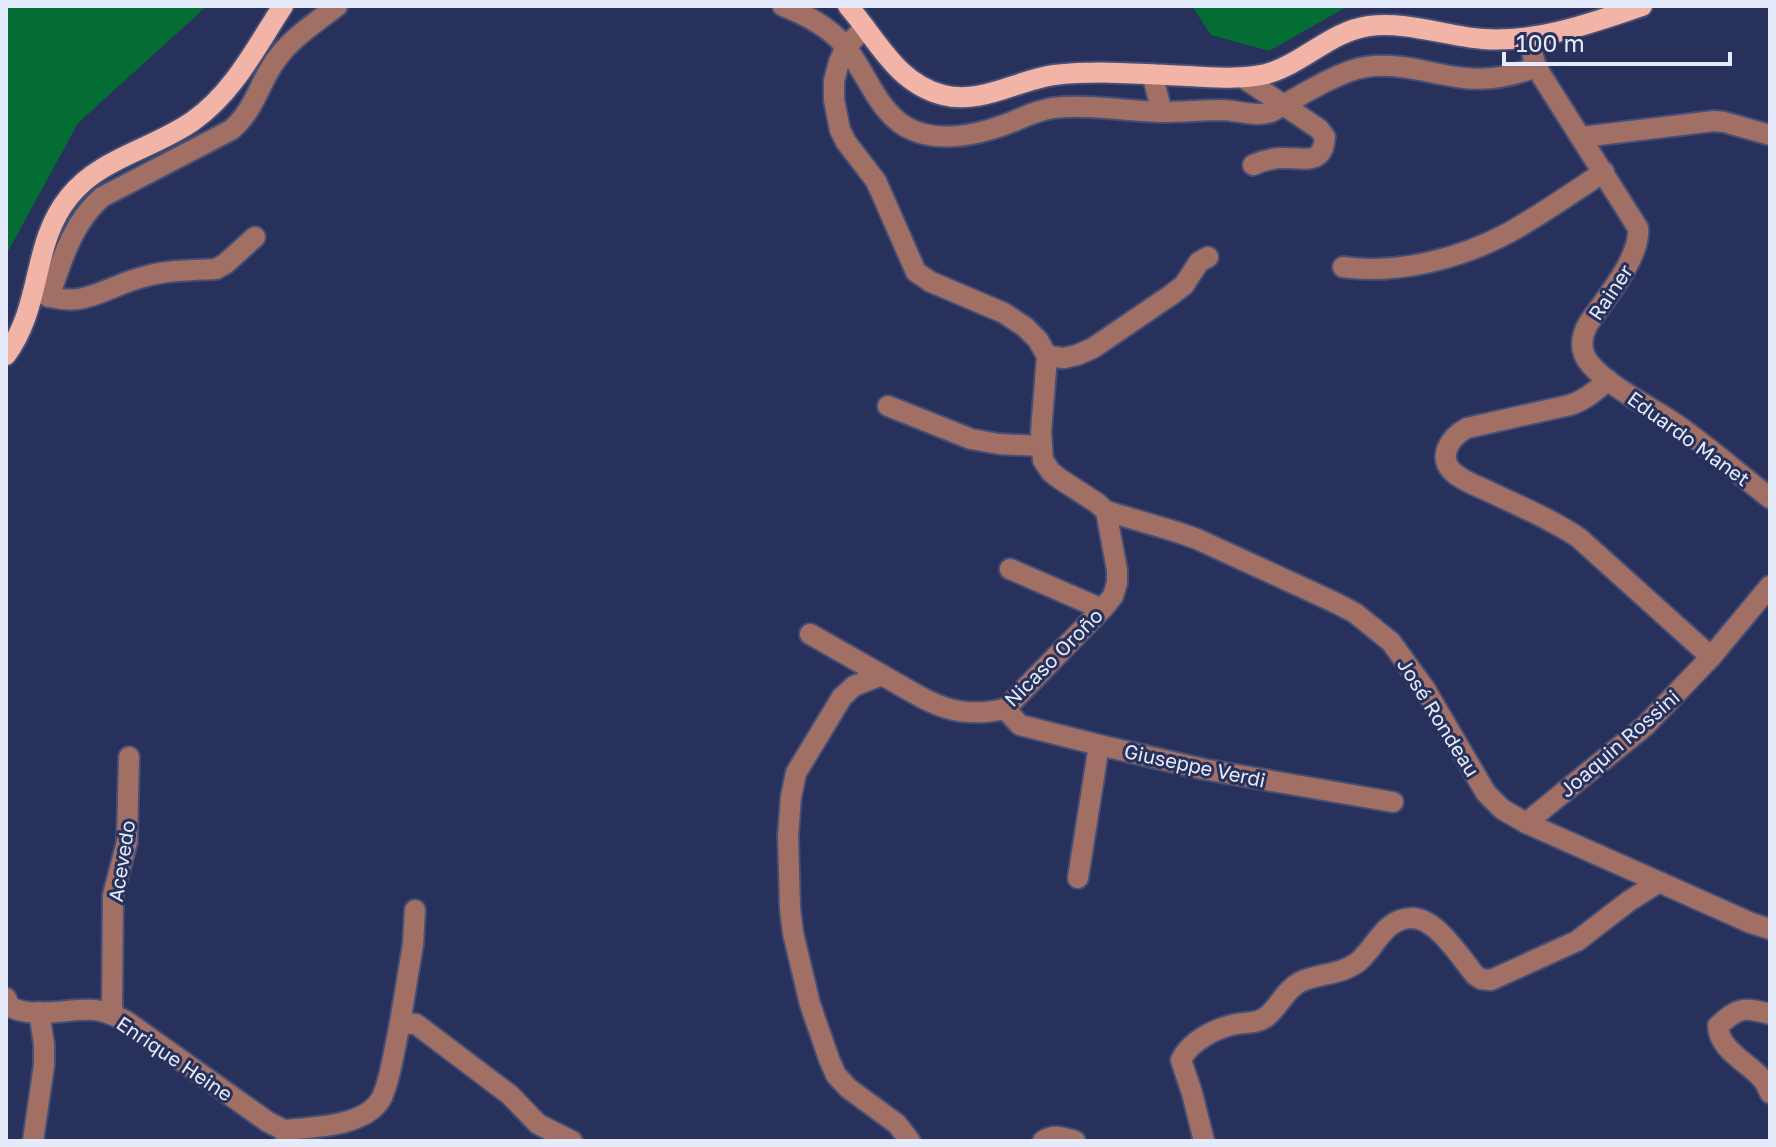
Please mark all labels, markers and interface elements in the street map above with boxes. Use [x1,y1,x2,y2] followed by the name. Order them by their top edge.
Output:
[1504,16,1730,66] scale bar
[1516,28,1585,57] text: 100 m
[1583,260,1637,324] street label: Rainer
[1623,386,1755,490] street label: Eduardo Manet
[999,603,1107,711] street label: Nicaso Oroño
[1393,653,1485,781] street label: José Rondeau
[1554,684,1684,802] street label: Joaquin Rossini
[1122,738,1268,792] street label: Giuseppe Verdi
[103,819,139,903] street label: Acevedo
[112,1010,238,1106] street label: Enrique Heine

